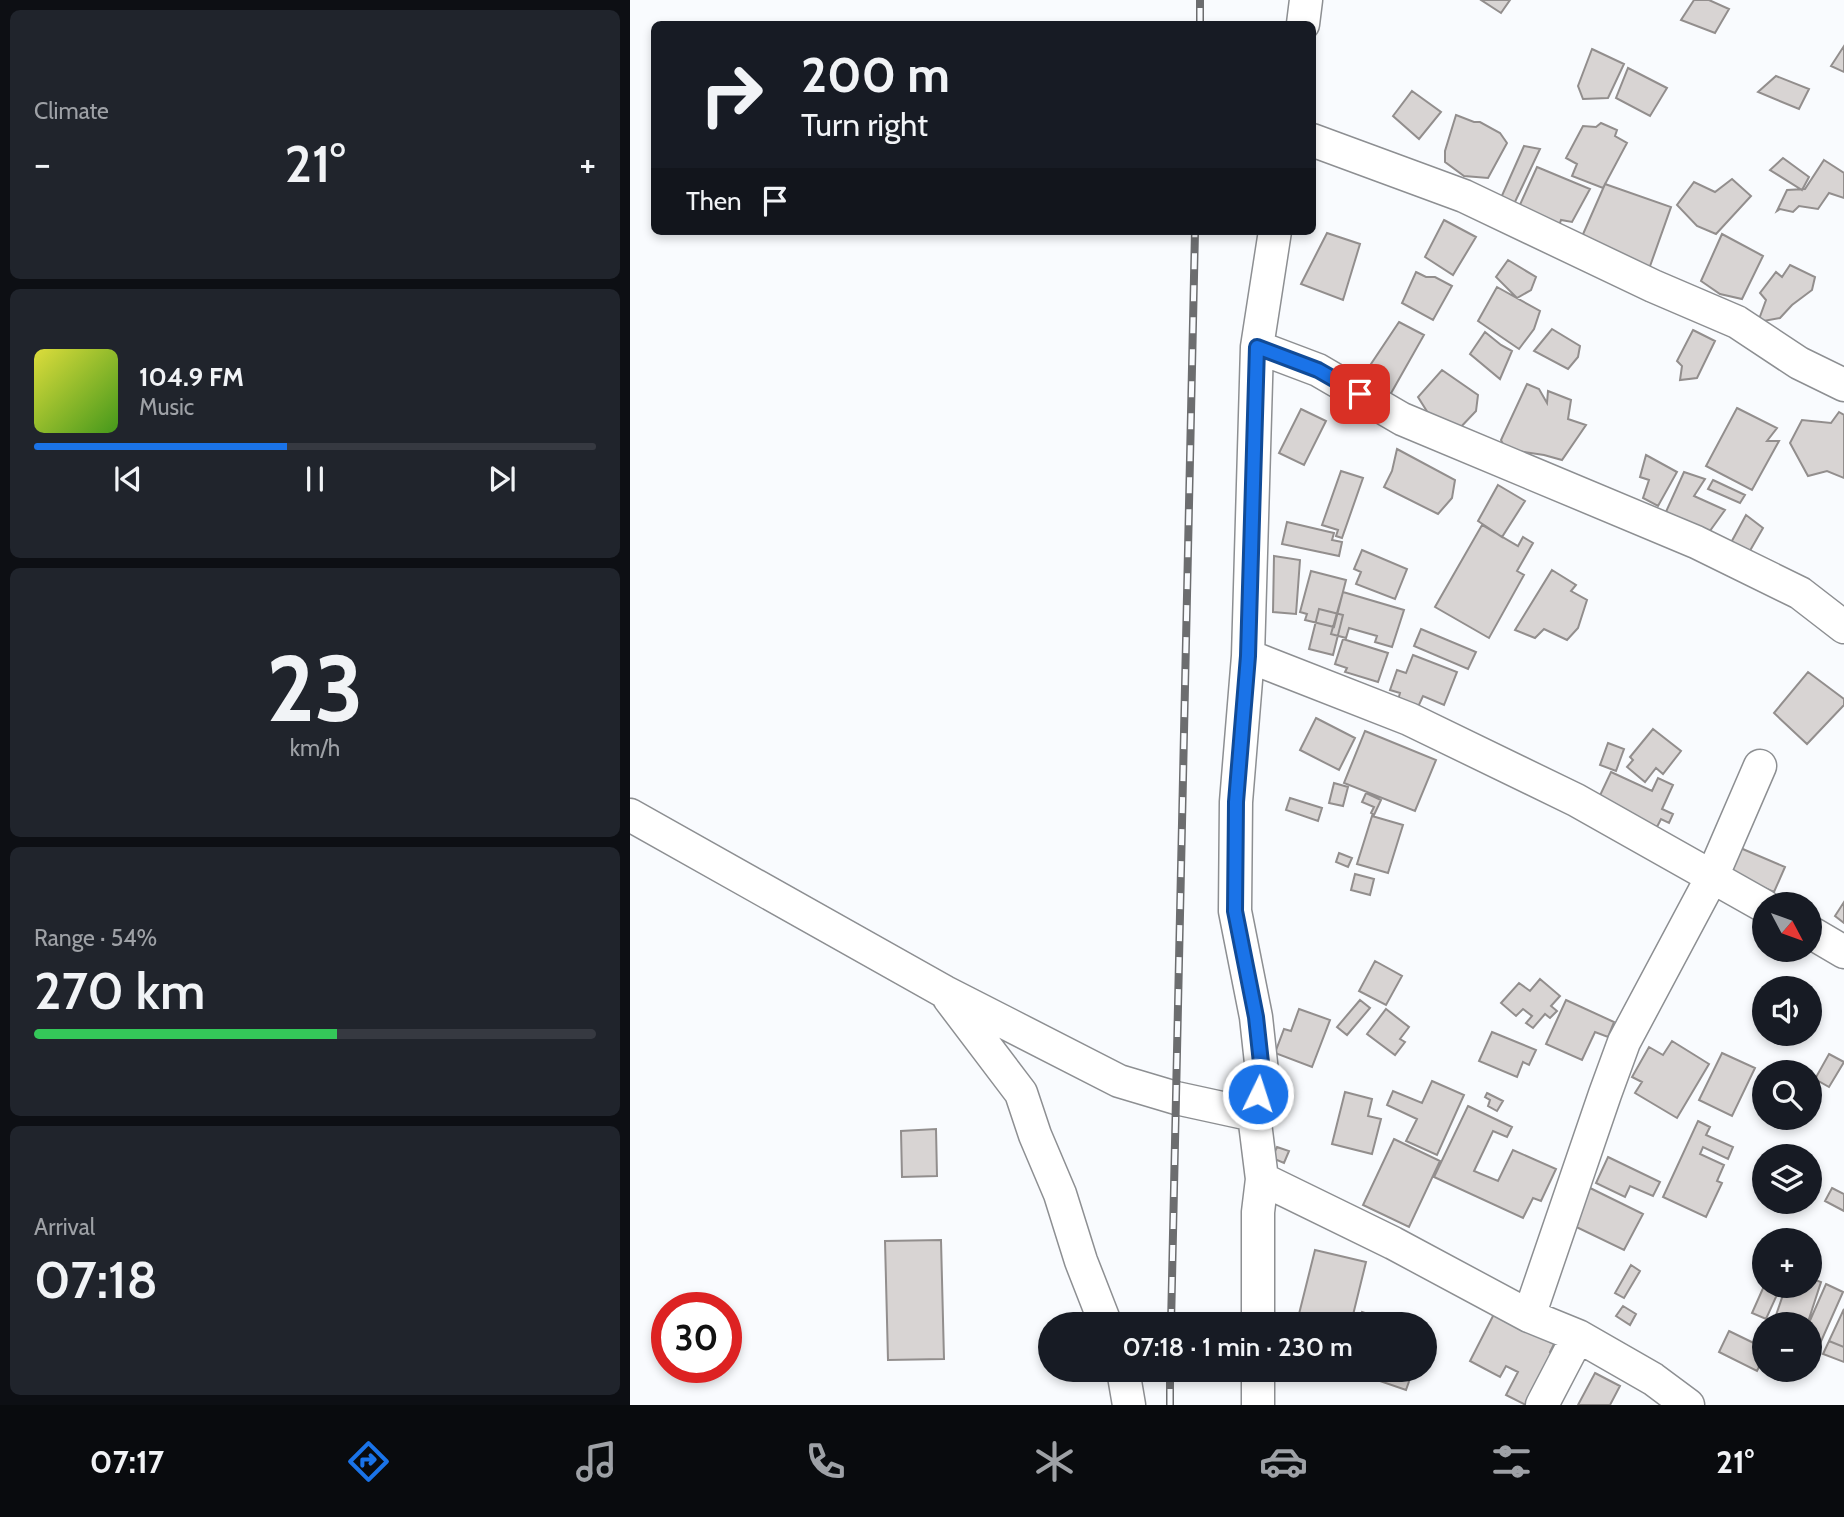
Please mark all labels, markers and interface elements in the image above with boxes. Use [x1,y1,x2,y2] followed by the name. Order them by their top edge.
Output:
[801,45,950,104] text: 200 m
[686,49,777,140] icon: right
[34,97,109,125] text: Climate
[801,105,928,144] text: Turn right
[285,132,345,195] text: 21°
[34,140,51,187] text: −
[579,140,596,187] text: +
[756,182,794,220] icon: arrive
[686,185,742,217] text: Then
[139,361,244,393] text: 104.9 FM
[1330,364,1390,424] pin
[1341,375,1379,413] icon: arrive
[139,393,194,421] text: Music
[109,460,147,498] icon: previous
[296,460,334,498] icon: pause
[483,460,521,498] icon: next
[266,633,364,744] text: 23
[290,734,340,762] text: km/h
[1752,892,1822,962] north arrow
[1752,892,1822,1382] map controls
[34,924,157,952] text: Range · 54%
[34,959,205,1022] text: 270 km
[1752,976,1822,1046] button: sound
[1221,1057,1295,1131] position arrow
[1752,1060,1822,1130] button: search
[1752,1144,1822,1214] button: layers
[34,1213,95,1241] text: Arrival
[1752,1228,1822,1298] button: +
[34,1248,158,1311] text: 07:18
[651,1292,742,1383] speed limit sign: 30
[1752,1312,1822,1382] button: −
[1122,1331,1353,1363] text: 07:18 · 1 min · 230 m
[344,1437,393,1486] icon: directions
[572,1437,621,1486] icon: music
[801,1437,850,1486] icon: phone
[1030,1437,1079,1486] icon: climate
[1259,1437,1308,1486] icon: car
[1487,1437,1536,1486] icon: filters
[90,1442,164,1481] text: 07:17
[1716,1442,1754,1481] text: 21°

